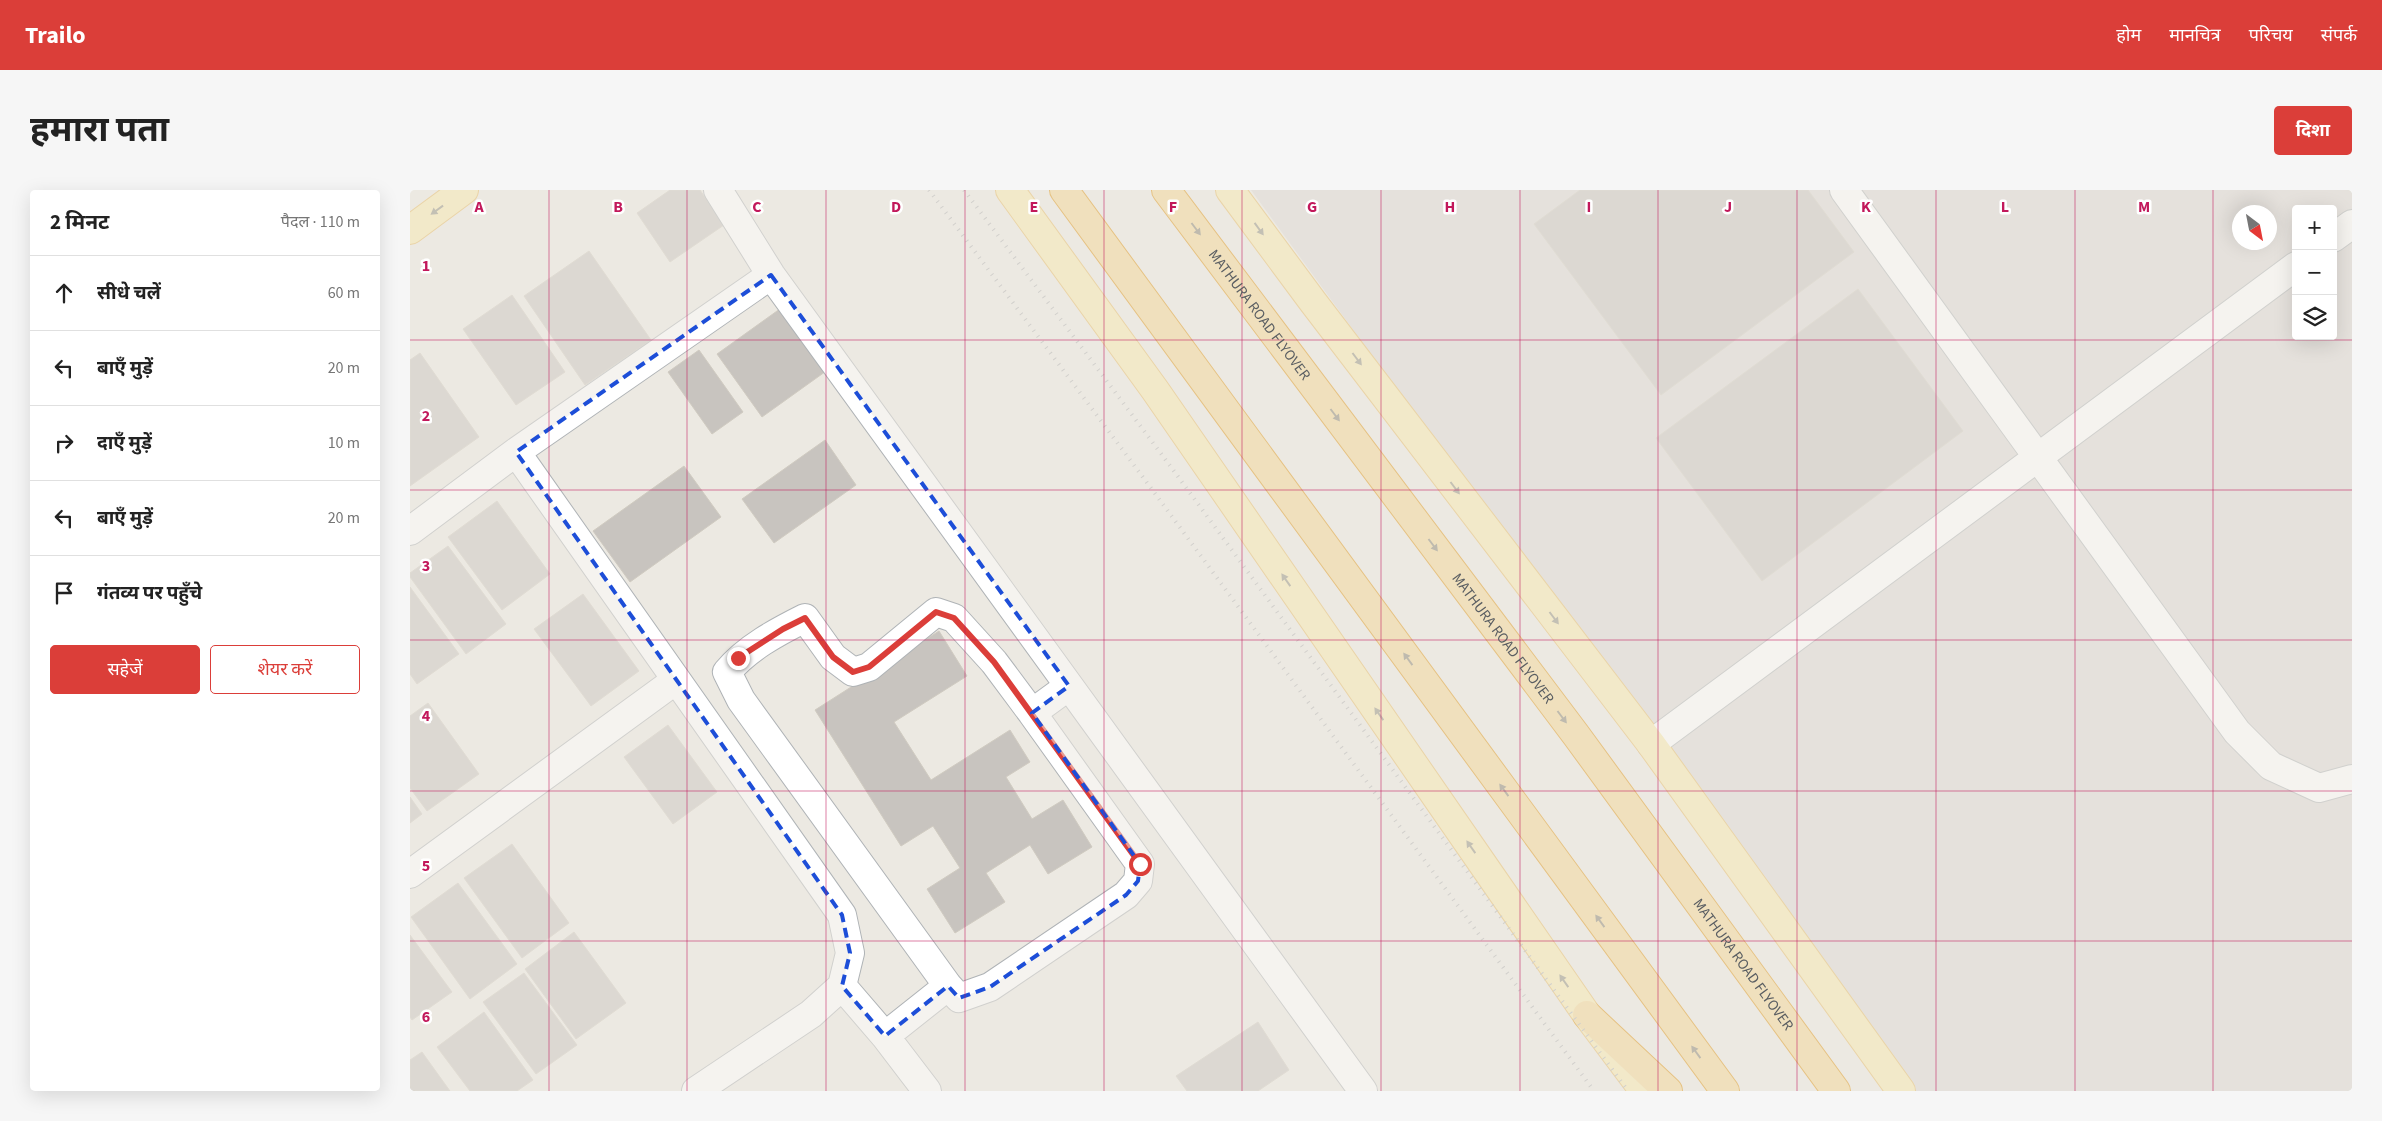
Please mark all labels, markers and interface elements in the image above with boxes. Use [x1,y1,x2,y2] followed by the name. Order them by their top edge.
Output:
[25,18,86,53] text: Trailo
[2116,23,2141,48] text: होम
[2169,23,2221,48] text: मानचित्र
[2249,23,2293,48] text: परिचय
[2321,23,2357,48] text: संपर्क
[30,105,169,155] text: हमारा पता
[2274,106,2352,155] button: दिशा
[473,196,484,218] text: A
[613,196,623,218] text: B
[752,196,762,218] text: C
[891,196,901,218] text: D
[1030,196,1038,218] text: E
[1169,196,1177,218] text: F
[1307,196,1317,218] text: G
[1445,196,1455,218] text: H
[1587,196,1591,218] text: I
[1724,196,1732,218] text: J
[1861,196,1871,218] text: K
[2001,196,2009,218] text: L
[2138,196,2150,218] text: M
[430,205,444,215] one-way arrow
[2232,205,2277,250] north arrow
[2292,205,2337,340] map controls
[2292,205,2337,250] button: +
[50,207,109,237] text: 2 मिनट
[281,211,360,233] text: पैदल · 110 m
[1190,222,1201,235] one-way arrow
[1254,222,1265,235] one-way arrow
[1203,245,1316,385] street label: MATHURA ROAD FLYOVER
[2292,250,2337,295] button: −
[422,255,430,277] text: 1
[50,279,78,307] icon: ahead
[97,280,161,307] text: सीधे चलें
[328,282,360,304] text: 60 m
[2292,295,2337,340] button: layers
[1351,352,1362,365] one-way arrow
[50,354,78,382] icon: left
[97,355,153,382] text: बाएँ मुड़ें
[328,357,360,379] text: 20 m
[422,405,430,427] text: 2
[1330,408,1341,421] one-way arrow
[50,429,78,457] icon: right
[97,430,152,457] text: दाएँ मुड़ें
[328,432,360,454] text: 10 m
[1450,482,1461,495] one-way arrow
[50,504,78,532] icon: left
[97,505,153,532] text: बाएँ मुड़ें
[328,507,360,529] text: 20 m
[1428,538,1438,552] one-way arrow
[422,555,430,577] text: 3
[1447,569,1559,709] street label: MATHURA ROAD FLYOVER
[1281,573,1291,587] one-way arrow
[50,579,78,607] icon: arrive
[97,580,202,607] text: गंतव्य पर पहुँचे
[1549,611,1559,625] one-way arrow
[50,645,200,694] button: सहेजें
[210,645,360,694] button: शेयर करें
[727,647,750,670] route end
[1402,653,1413,666] one-way arrow
[422,705,431,727] text: 4
[1374,707,1384,720] one-way arrow
[1557,710,1567,724] one-way arrow
[1499,783,1509,797] one-way arrow
[1466,840,1476,854] one-way arrow
[1129,853,1152,876] route start
[422,855,430,877] text: 5
[1688,894,1799,1035] street label: MATHURA ROAD FLYOVER
[1595,914,1605,928] one-way arrow
[1559,974,1569,988] one-way arrow
[422,1006,430,1028] text: 6
[1691,1045,1701,1059] one-way arrow

